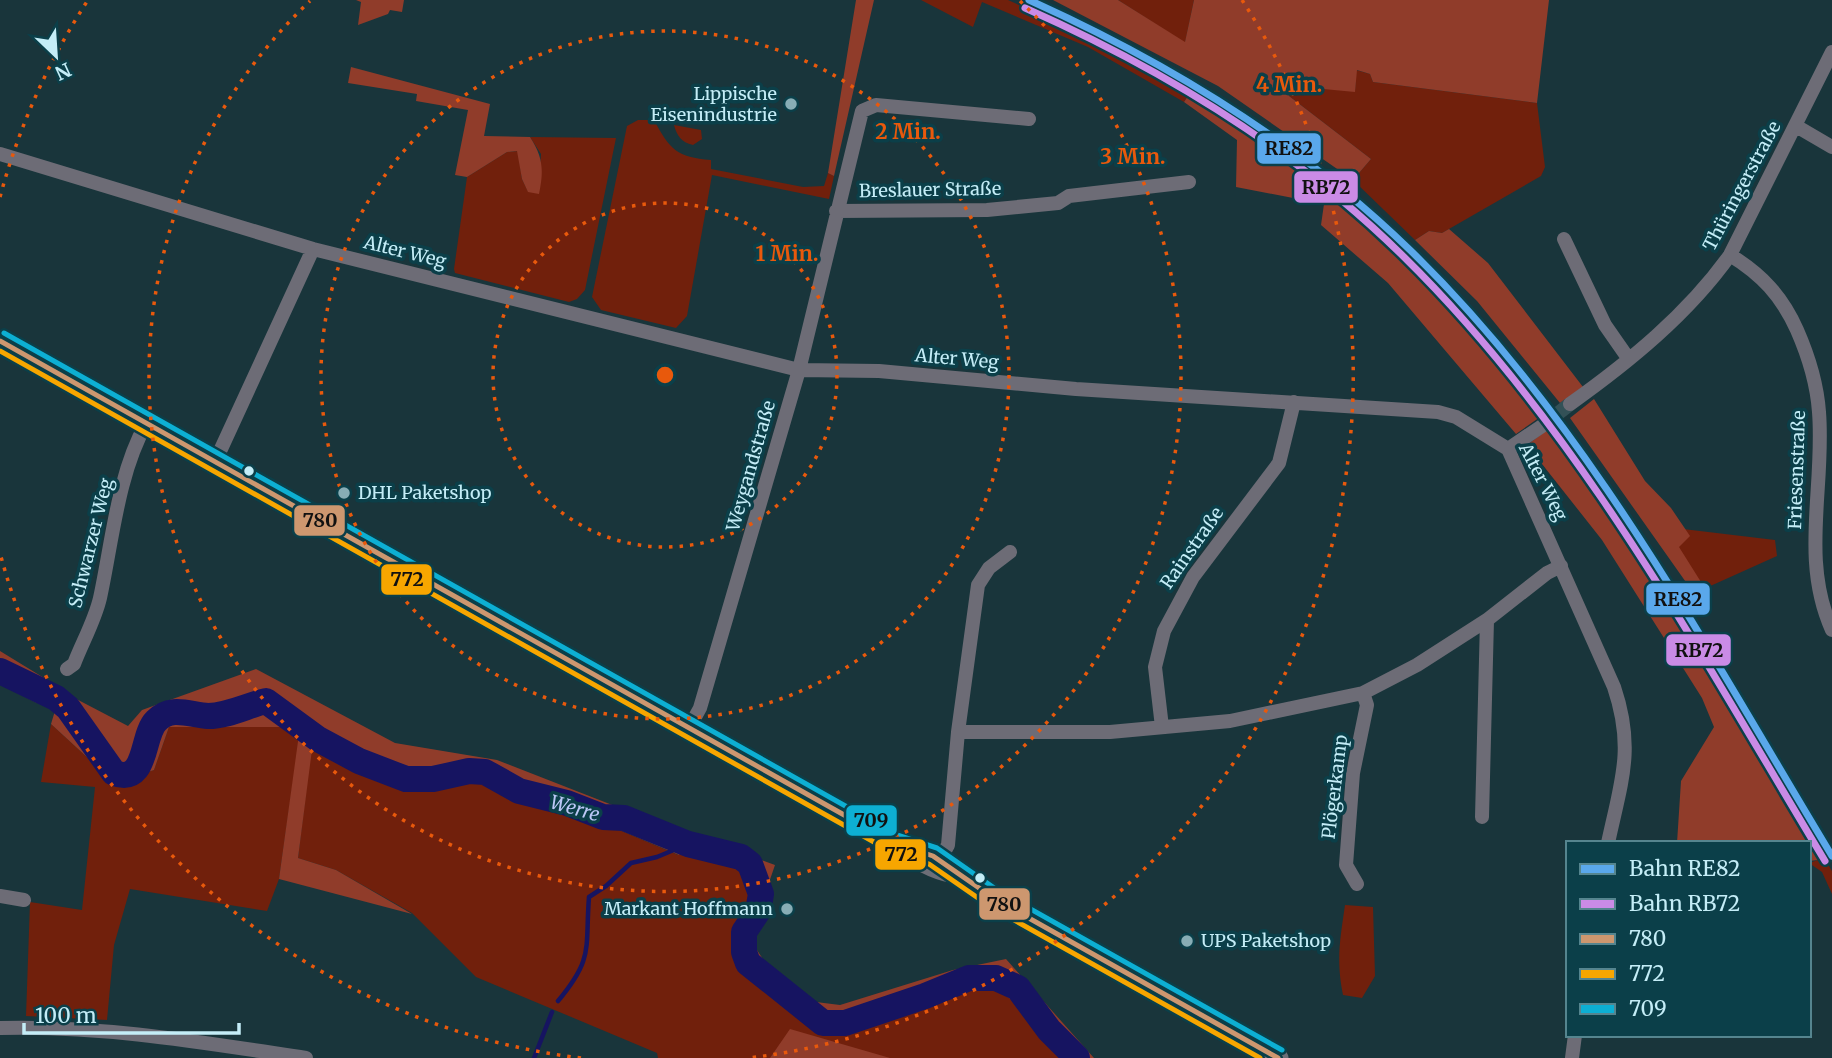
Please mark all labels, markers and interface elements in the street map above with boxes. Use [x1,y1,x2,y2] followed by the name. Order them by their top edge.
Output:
[21,21,91,91] north arrow
[51,57,75,85] text: N
[1256,71,1322,98] text: 4 Min.
[651,82,777,126] place label: Lippische Eisenindustrie
[783,96,799,112] marker: Lippische Eisenindustrie
[1698,117,1785,255] street label: Thüringerstraße
[875,118,941,145] text: 2 Min.
[1256,132,1322,165] line badge: RE82
[1265,136,1313,160] text: RE82
[1100,143,1166,170] text: 3 Min.
[1293,170,1359,204] line badge: RB72
[1302,175,1350,199] text: RB72
[859,177,1001,202] street label: Breslauer Straße
[361,230,449,273] street label: Alter Weg
[756,240,818,267] text: 1 Min.
[913,343,1000,374] street label: Alter Weg
[653,363,677,387] centre of rings
[721,398,780,535] street label: Weygandstraße
[1783,410,1810,530] street label: Friesenstraße
[1514,438,1573,525] street label: Alter Weg
[242,464,256,478] unlabelled marker
[63,475,118,610] street label: Schwarzer Weg
[358,481,492,504] place label: DHL Paketshop
[336,485,352,501] marker: DHL Paketshop
[1155,502,1228,593] street label: Rainstraße
[293,504,346,537] line badge: 780
[303,508,338,532] text: 780
[380,563,433,596] line badge: 772
[390,567,424,591] text: 772
[1645,582,1711,616] line badge: RE82
[1654,587,1702,611] text: RE82
[1665,633,1732,667] line badge: RB72
[1675,638,1723,662] text: RB72
[1317,733,1352,840] street label: Plögerkamp
[547,789,603,827] water label: Werre
[845,804,898,837] line badge: 709
[853,808,889,832] text: 709
[874,838,927,871] line badge: 772
[1566,841,1811,1037] legend
[884,842,918,866] text: 772
[1629,855,1741,882] text: Bahn RE82
[973,871,987,885] unlabelled marker
[978,887,1031,921] line badge: 780
[1629,890,1740,917] text: Bahn RB72
[987,892,1022,916] text: 780
[604,897,773,920] place label: Markant Hoffmann
[779,901,795,917] marker: Markant Hoffmann
[1629,925,1666,952] text: 780
[1201,929,1331,952] place label: UPS Paketshop
[1179,933,1195,949] marker: UPS Paketshop
[1629,960,1665,987] text: 772
[24,992,240,1036] scale bar
[1629,995,1667,1022] text: 709
[35,1002,97,1029] text: 100 m

